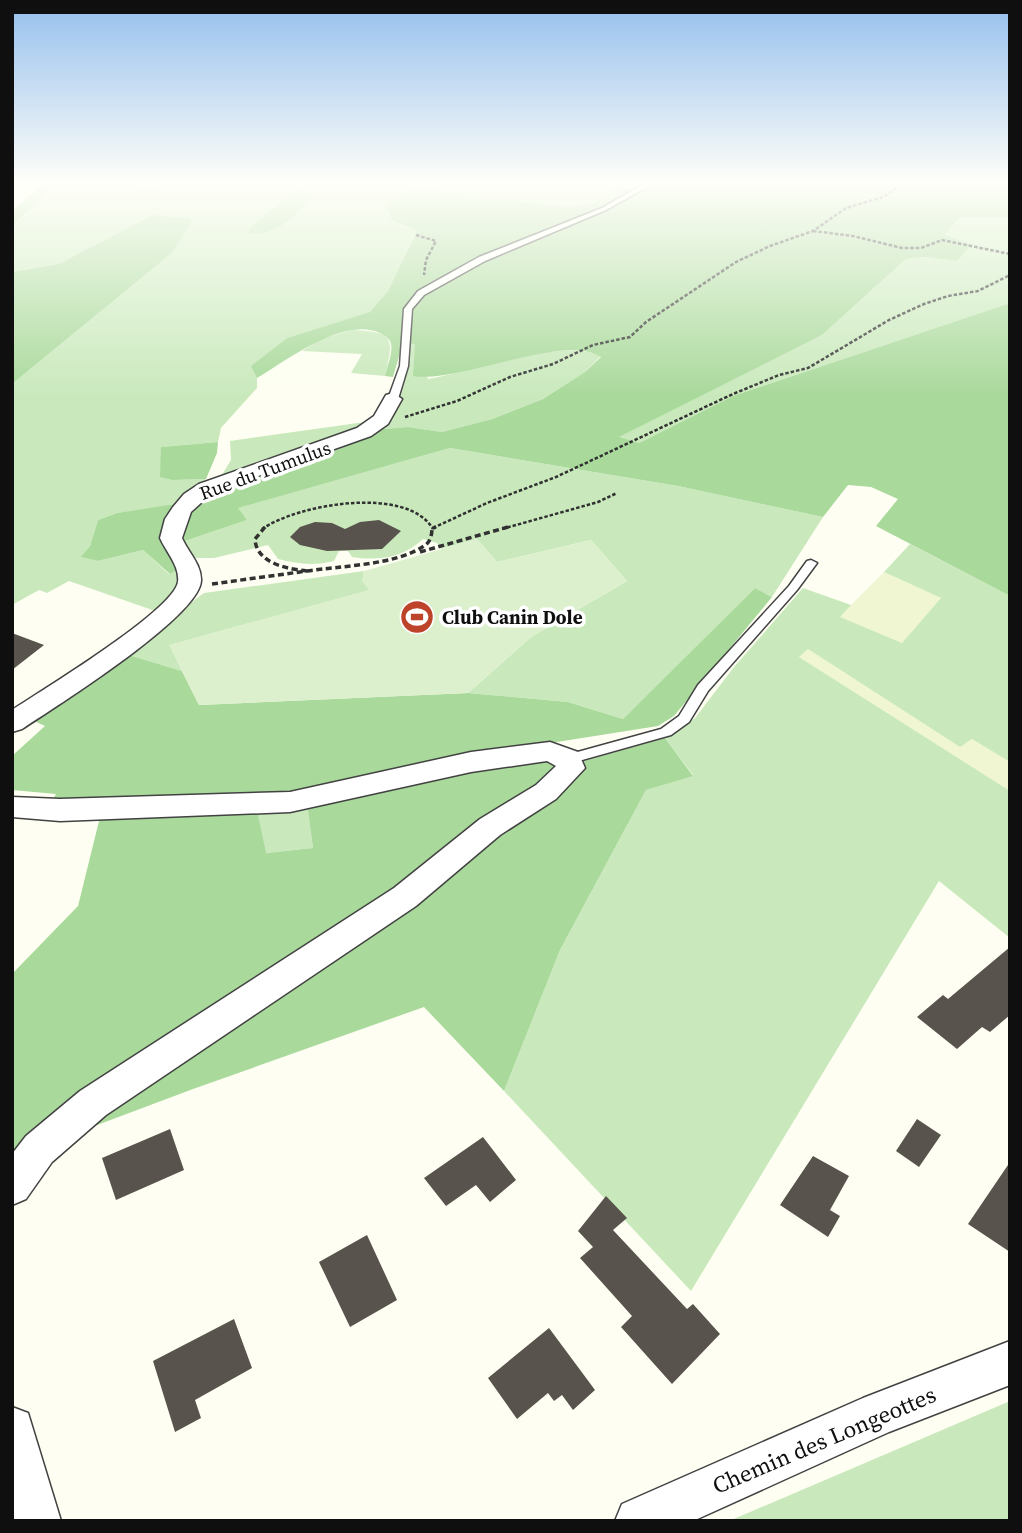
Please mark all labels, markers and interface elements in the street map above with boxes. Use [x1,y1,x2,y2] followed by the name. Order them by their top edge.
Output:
[196,434,334,506] street label: Rue du Tumulus
[398,598,436,636] sports icon: Club Canin Dole
[442,604,583,630] place label: Club Canin Dole
[707,1378,941,1502] street label: Chemin des Longeottes

